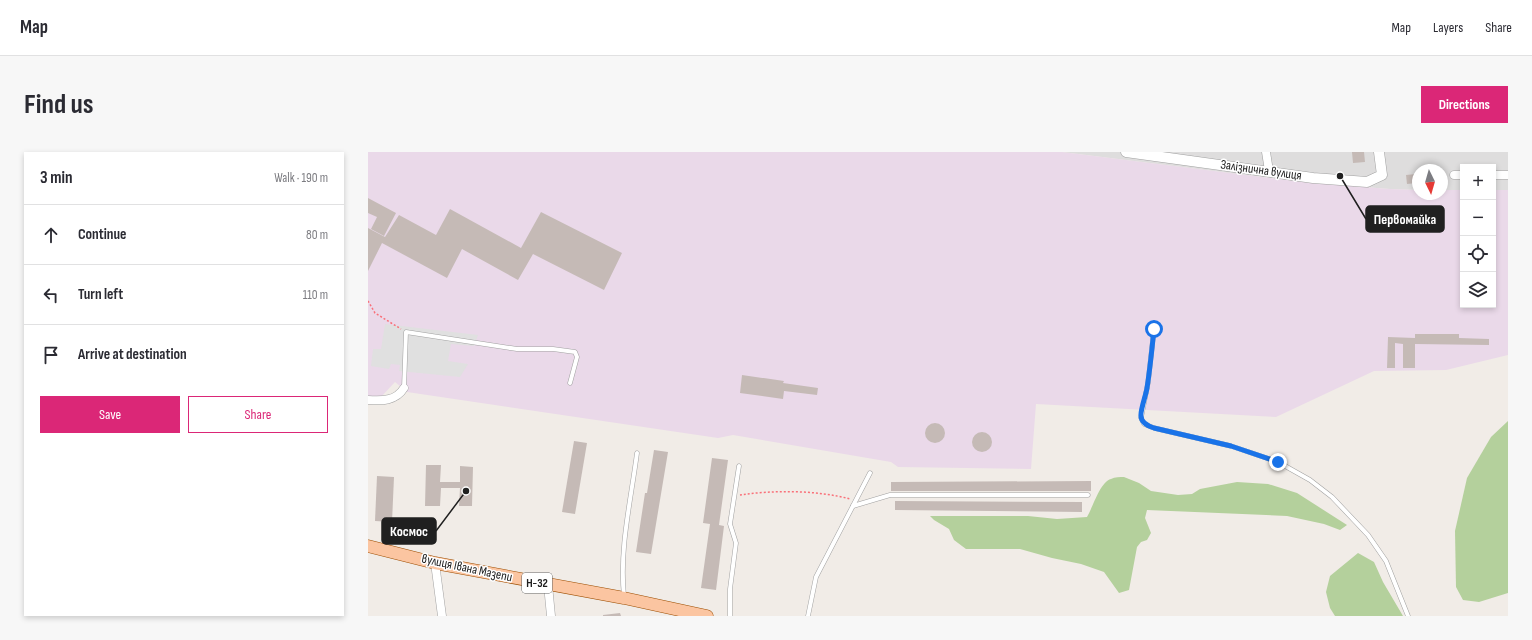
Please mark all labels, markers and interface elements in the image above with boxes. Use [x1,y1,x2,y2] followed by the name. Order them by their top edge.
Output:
[20,16,48,39] text: Map
[1391,19,1411,36] text: Map
[1433,19,1463,36] text: Layers
[1485,19,1512,36] text: Share
[1421,86,1508,123] button: Directions
[24,88,93,121] text: Find us
[1219,156,1303,184] street label: Залізнична вулиця
[1412,164,1448,200] north arrow
[1460,164,1496,308] map controls
[1460,164,1496,200] button: +
[40,168,73,188] text: 3 min
[274,170,328,186] text: Walk · 190 m
[1460,200,1496,236] button: −
[1366,206,1444,232] callout: Первомайка
[1374,211,1436,228] text: Первомайка
[40,224,62,246] icon: ahead
[78,225,127,244] text: Continue
[306,227,328,243] text: 80 m
[1460,236,1496,272] button: locate
[1460,272,1496,308] button: layers
[40,284,62,306] icon: left
[78,285,123,304] text: Turn left
[303,287,328,303] text: 110 m
[1145,320,1163,338] route start
[40,344,62,366] icon: arrive
[78,345,187,364] text: Arrive at destination
[40,396,180,433] button: Save
[188,396,328,433] button: Share
[1269,453,1287,471] route end
[382,518,436,544] callout: Космос
[390,523,428,540] text: Космос
[420,551,514,585] street label: вулиця Івана Мазепи
[522,573,552,593] road number: Н-32

